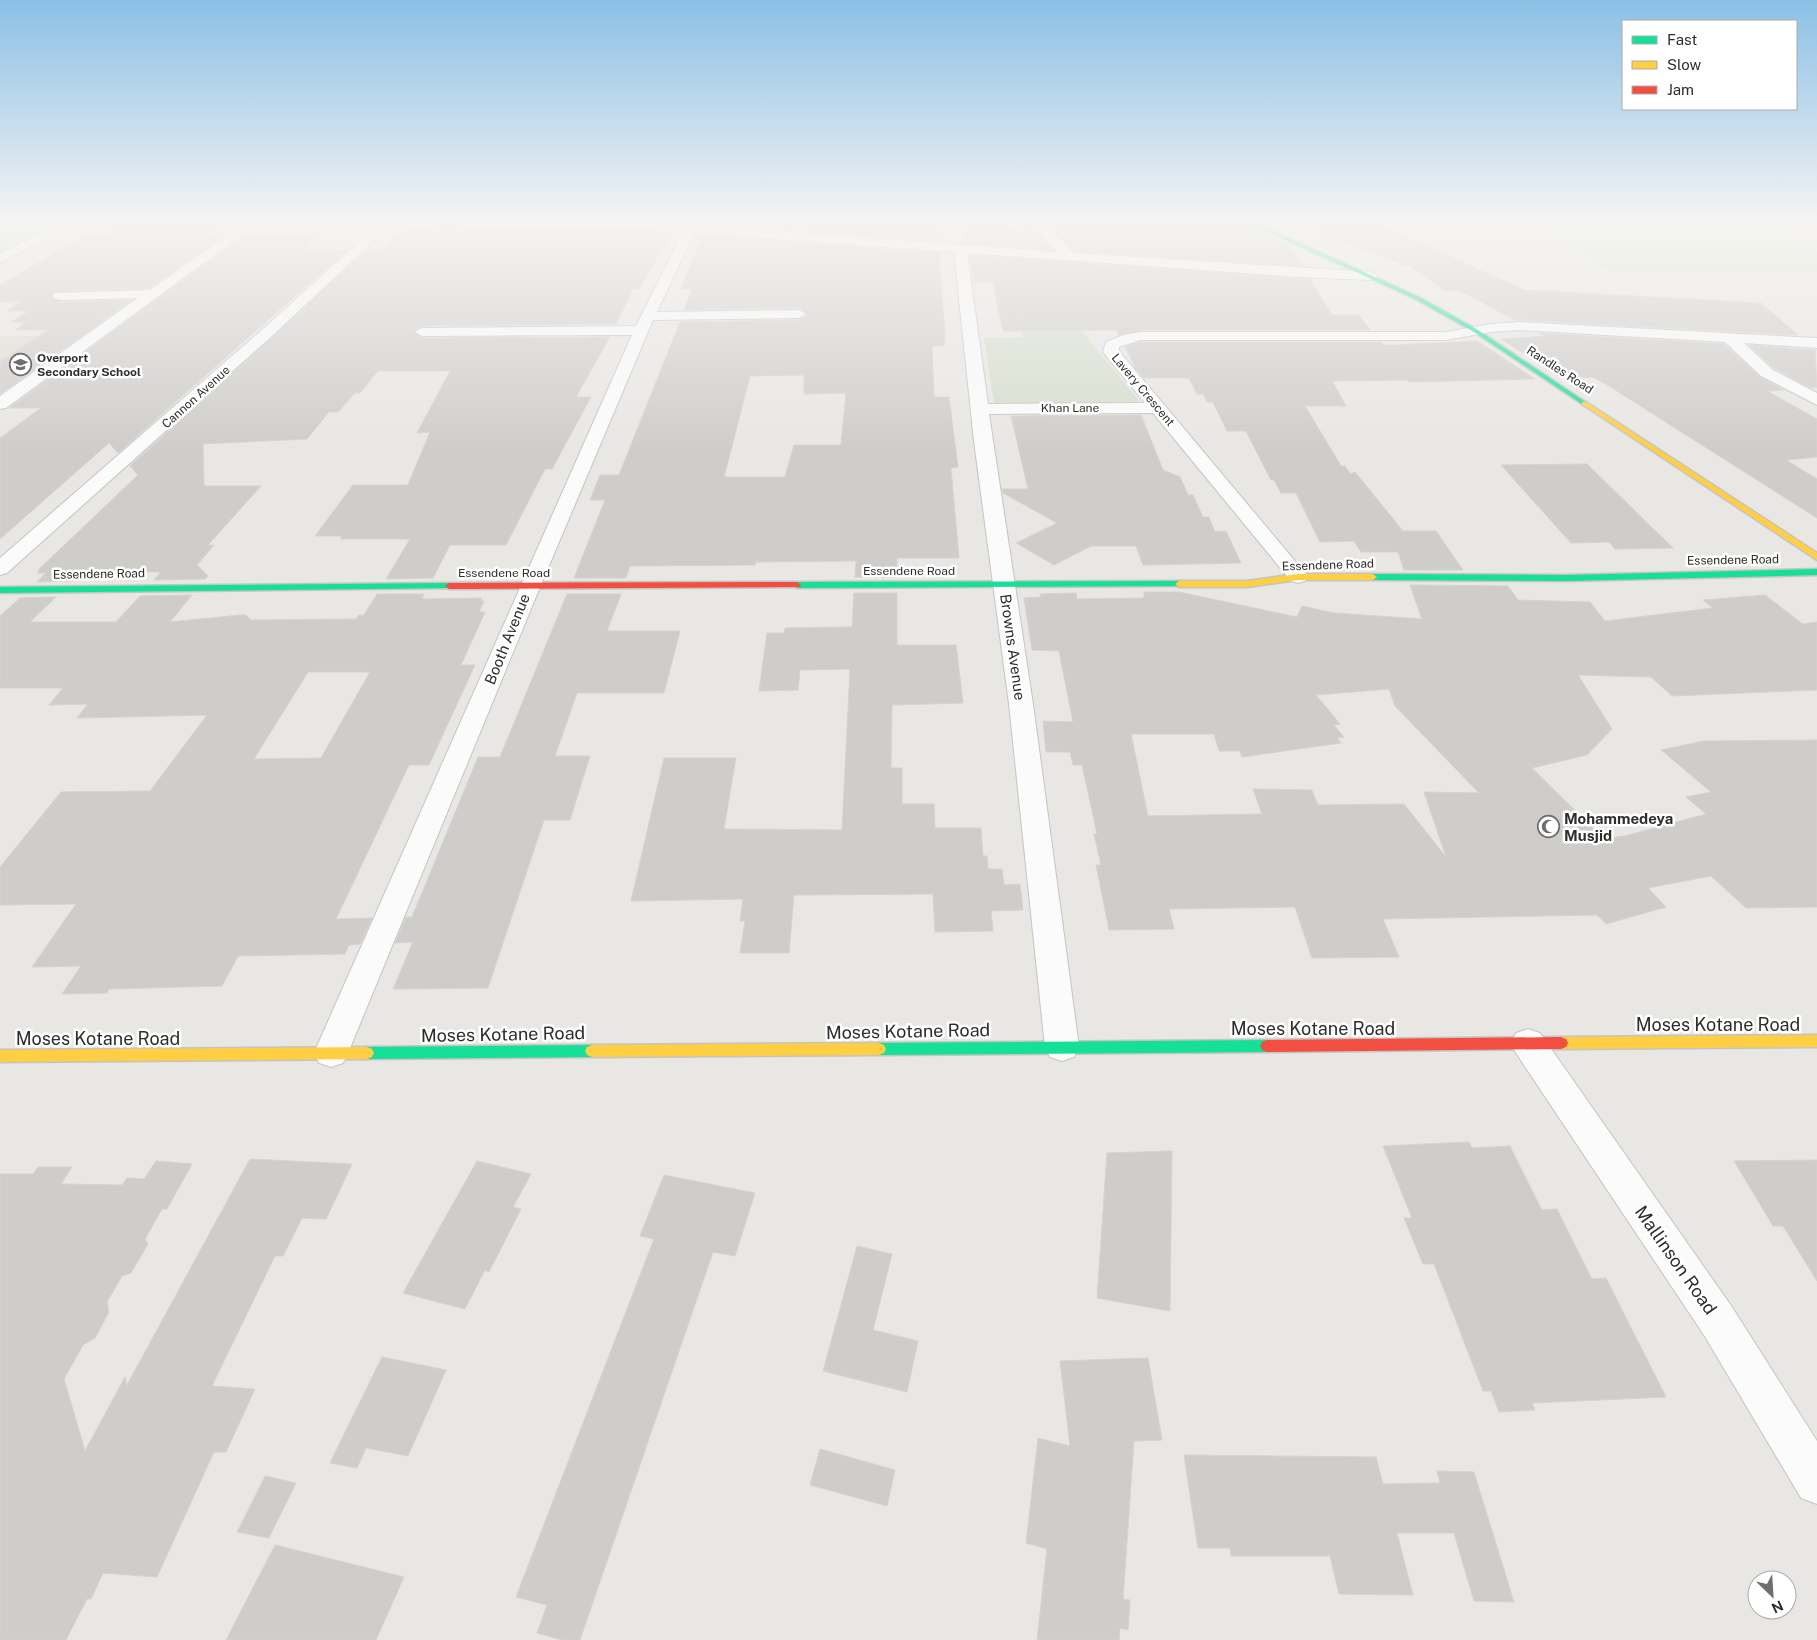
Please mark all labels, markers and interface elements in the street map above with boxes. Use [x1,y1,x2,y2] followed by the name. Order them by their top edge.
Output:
[1622,20,1797,110] legend
[1667,31,1697,48] text: Fast
[1667,56,1702,73] text: Slow
[1667,81,1694,98] text: Jam
[1524,343,1596,397] street label: Randles Road
[37,351,141,379] place label: Overport Secondary School
[1109,351,1178,429] street label: Lavery Crescent
[9,353,33,377] school or university icon: Overport Secondary School
[159,363,233,431] street label: Cannon Avenue
[1041,401,1100,415] street label: Khan Lane
[1687,552,1779,568] street label: Essendene Road
[1282,556,1374,574] street label: Essendene Road
[863,564,955,578] street label: Essendene Road
[53,566,145,582] street label: Essendene Road
[458,566,550,580] street label: Essendene Road
[481,591,533,687] street label: Booth Avenue
[997,593,1029,701] street label: Browns Avenue
[1564,810,1673,844] place label: Mohammedeya Musjid
[1536,815,1560,839] mosque icon: Mohammedeya Musjid
[1636,1014,1800,1035] street label: Moses Kotane Road
[1231,1018,1395,1039] street label: Moses Kotane Road
[826,1019,990,1043] street label: Moses Kotane Road
[421,1022,585,1046] street label: Moses Kotane Road
[16,1028,180,1049] street label: Moses Kotane Road
[1631,1202,1721,1318] street label: Mallinson Road
[1747,1570,1797,1620] north arrow
[1769,1597,1786,1616] text: N

